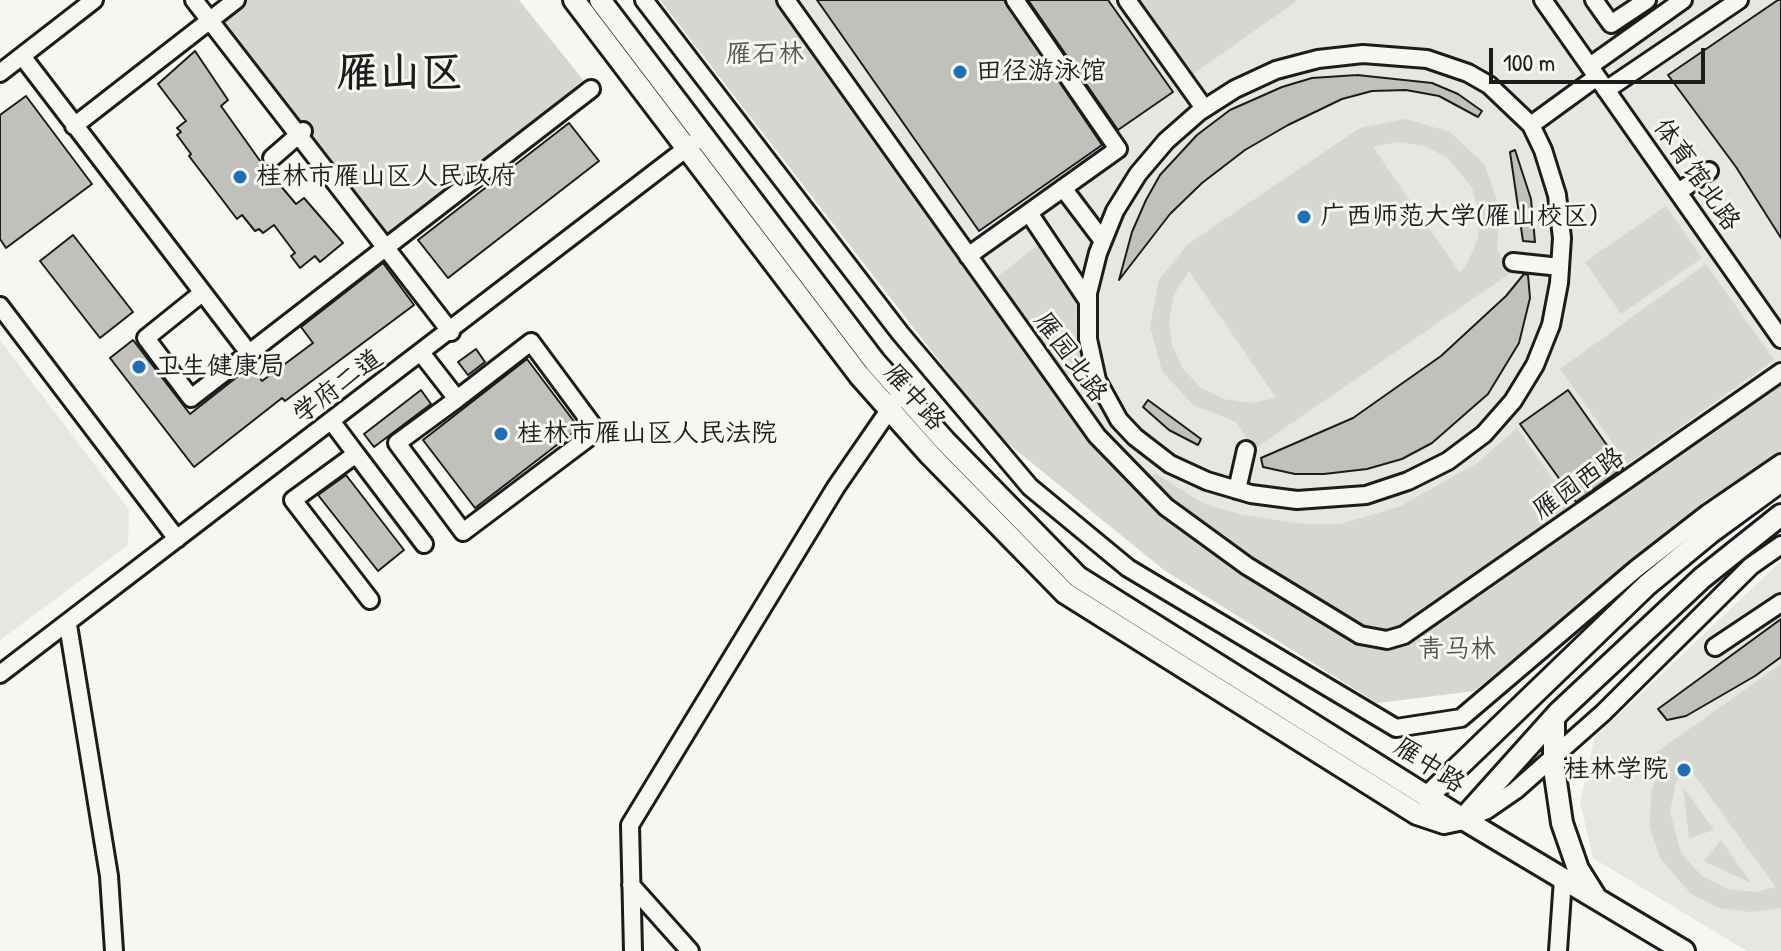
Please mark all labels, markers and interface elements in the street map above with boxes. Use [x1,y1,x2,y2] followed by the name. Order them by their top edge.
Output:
[1493,32,1709,82] scale bar
[726,39,804,71] park label: 雁石林
[1503,46,1555,78] text: 100 m
[337,50,463,100] district label: 雁山区
[976,56,1106,88] place label: 田径游泳馆
[951,63,969,81] marker: 田径游泳馆
[1646,113,1746,237] street label: 体育馆北路
[256,161,516,193] place label: 桂林市雁山区人民政府
[231,168,249,186] marker: 桂林市雁山区人民政府
[1320,201,1598,233] place label: 广西师范大学(雁山校区)
[1295,208,1313,226] marker: 广西师范大学(雁山校区)
[1027,307,1113,409] street label: 雁园北路
[287,343,389,431] street label: 学府二道
[155,351,285,383] place label: 卫生健康局
[130,358,148,376] marker: 卫生健康局
[877,358,951,438] street label: 雁中路
[517,418,777,450] place label: 桂林市雁山区人民法院
[492,425,510,443] marker: 桂林市雁山区人民法院
[1527,441,1631,527] street label: 雁园西路
[1418,634,1496,666] park label: 青马林
[1388,732,1470,800] street label: 雁中路
[1564,754,1668,786] place label: 桂林学院
[1675,761,1693,779] marker: 桂林学院

